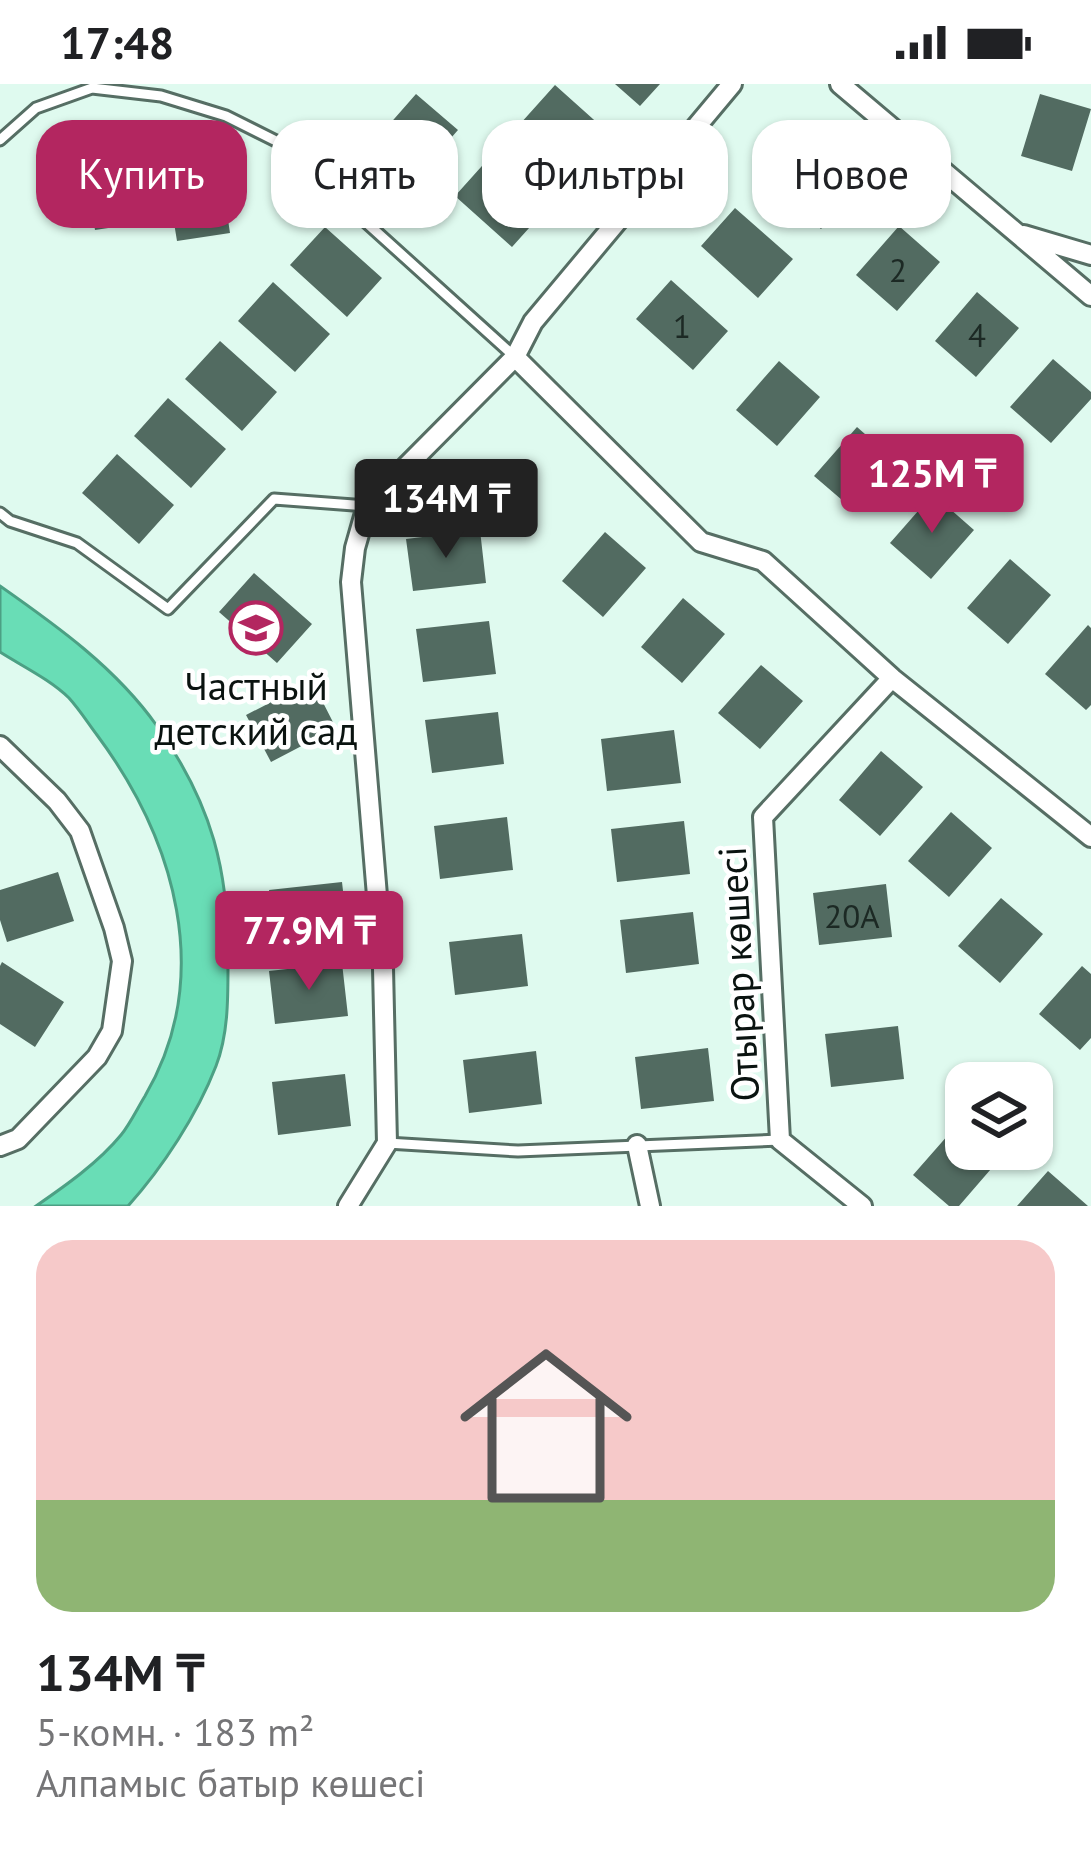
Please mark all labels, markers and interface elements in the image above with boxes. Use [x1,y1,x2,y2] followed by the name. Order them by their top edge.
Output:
[60,13,174,71] text: 17:48
[36,120,247,228] chip: Купить
[271,120,458,228] chip: Снять
[482,120,728,228] chip: Фильтры
[752,120,951,228] chip: Новое
[889,248,907,291] house number: 2
[673,304,691,347] house number: 1
[968,313,986,356] house number: 4
[834,434,1030,536] pin: 125M ₸
[868,447,996,498] text: 125M ₸
[348,459,544,561] pin: 134M ₸
[382,472,510,523] text: 134M ₸
[228,600,284,656] school or university icon: Частный детский сад
[154,660,358,756] place label: Частный детский сад
[706,845,770,1103] street label: Отырар көшесі
[198,891,420,993] pin: 77.9M ₸
[824,894,880,937] house number: 20А
[242,904,376,955] text: 77.9M ₸
[945,1062,1053,1170] map controls
[945,1062,1053,1170] button: layers
[438,1318,654,1534] icon: home
[36,1639,204,1705] text: 134M ₸
[36,1706,314,1757] text: 5-комн. · 183 m²
[36,1757,426,1808] text: Алпамыс батыр көшесі

